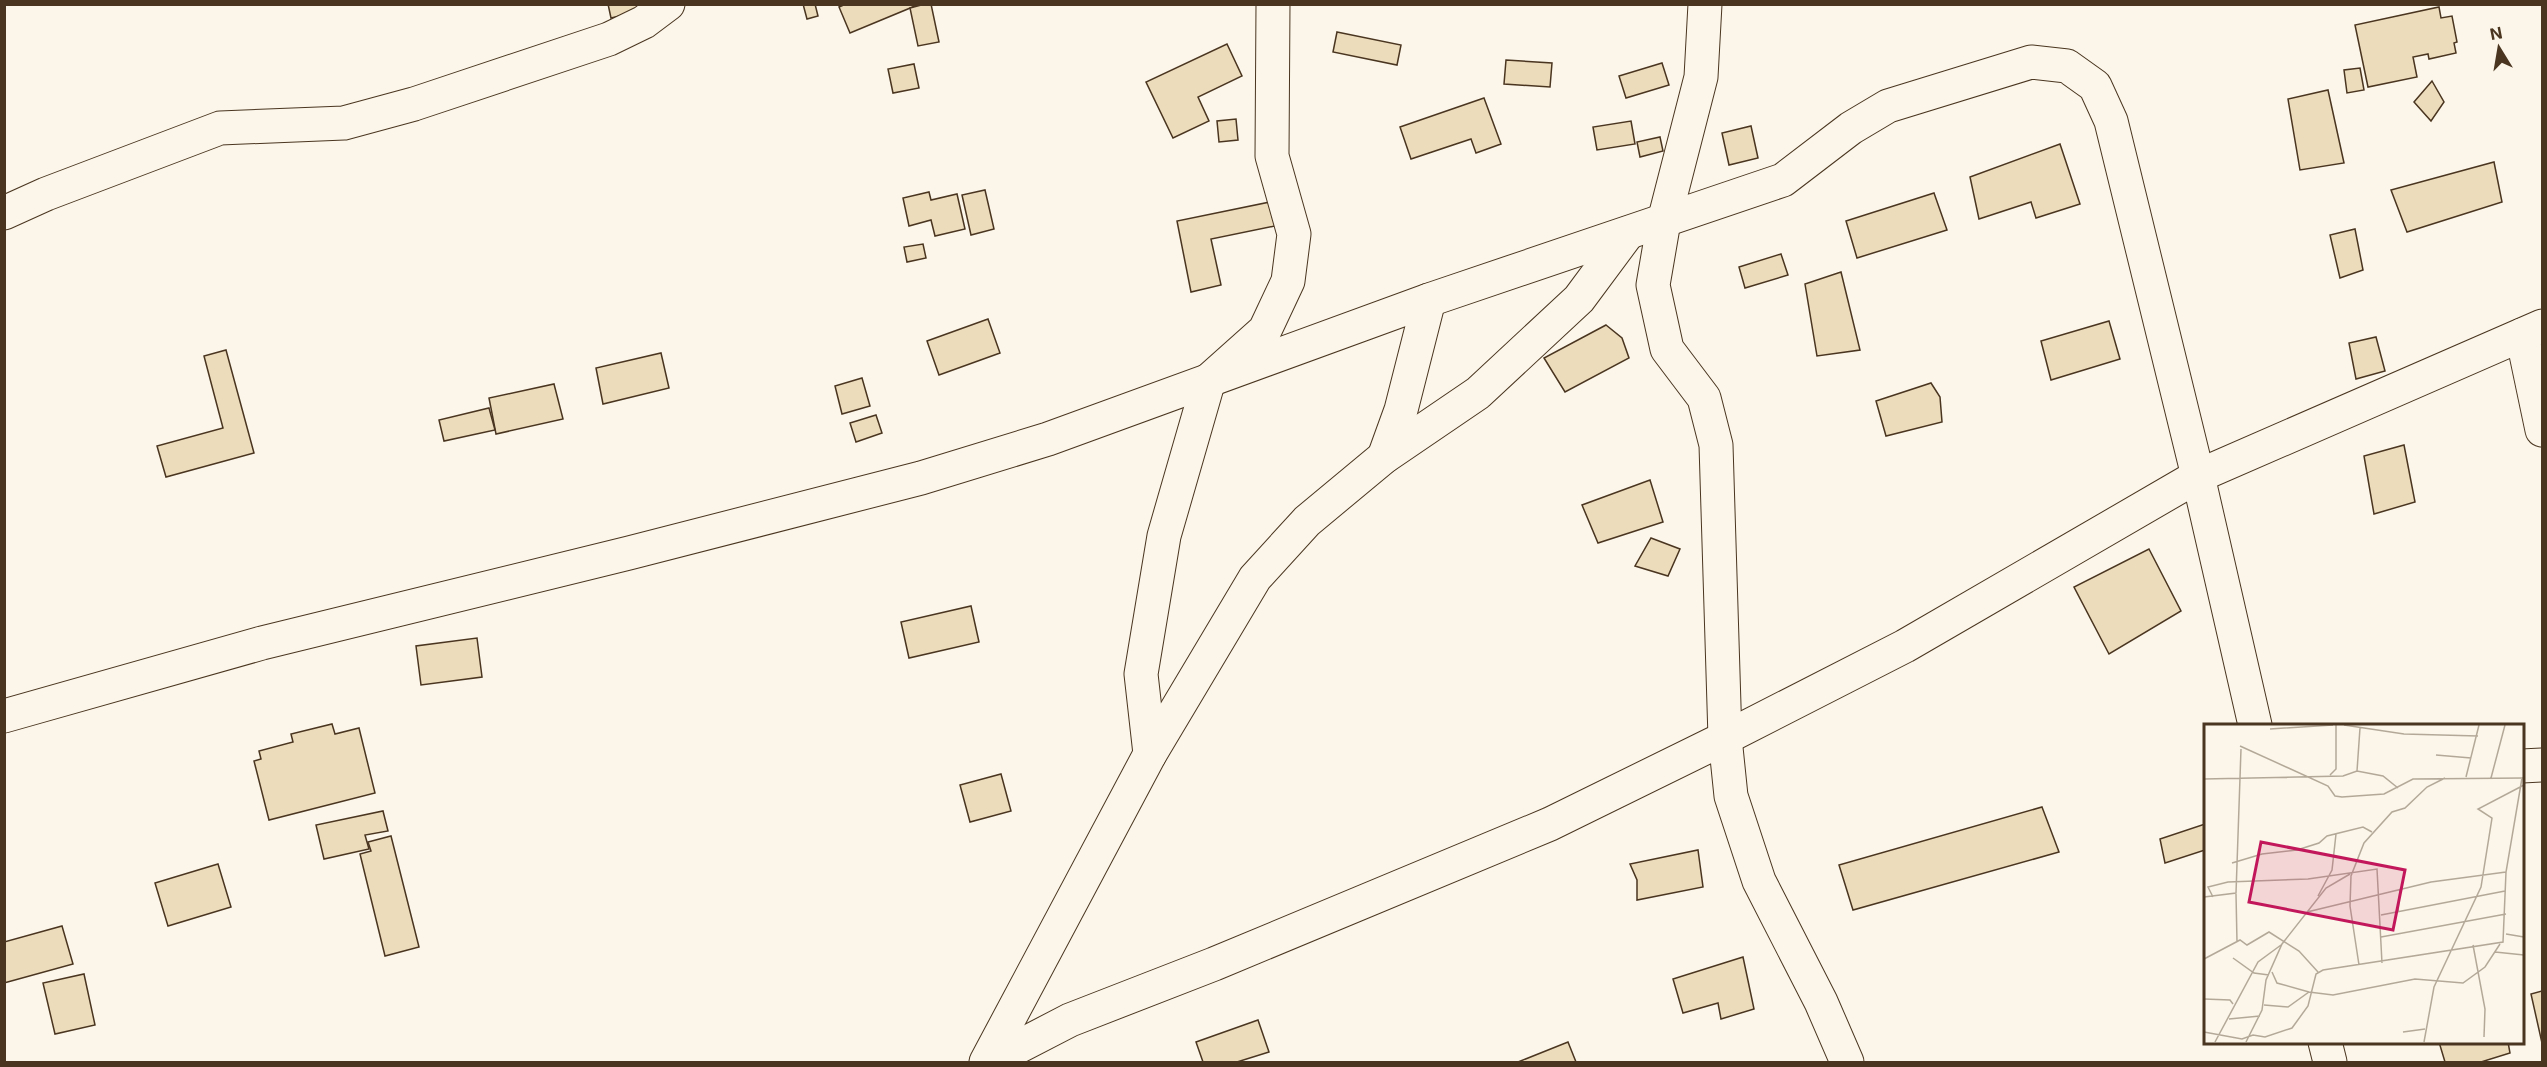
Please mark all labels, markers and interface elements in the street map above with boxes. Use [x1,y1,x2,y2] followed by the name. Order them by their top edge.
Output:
[2469,18,2529,78] north arrow
[2488,22,2504,44] text: N
[2204,724,2523,1043] inset map

